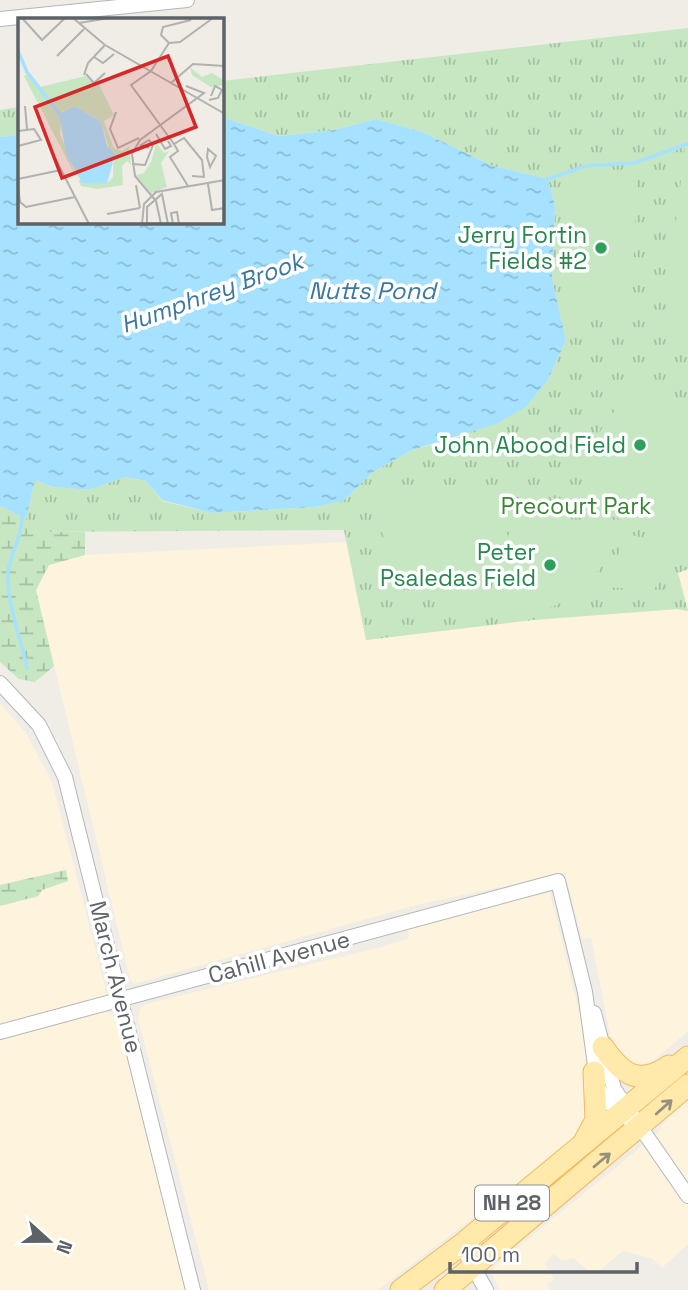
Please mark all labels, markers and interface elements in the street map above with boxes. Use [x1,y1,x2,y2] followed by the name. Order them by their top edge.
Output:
[18,18,224,224] inset map
[458,220,587,276] place label: Jerry Fortin Fields #2
[593,240,609,256] marker: Jerry Fortin Fields #2
[116,244,310,340] water label: Humphrey Brook
[308,275,438,306] water label: Nutts Pond
[434,430,626,460] place label: John Abood Field
[632,437,648,453] marker: John Abood Field
[501,491,651,521] park label: Precourt Park
[380,537,536,593] place label: Peter Psaledas Field
[542,557,558,573] marker: Peter Psaledas Field
[83,898,149,1056] street label: March Avenue
[205,924,353,990] street label: Cahill Avenue
[655,1098,672,1115] one-way arrow
[593,1152,611,1168] one-way arrow
[475,1186,549,1220] road number: NH 28
[14,1206,84,1276] north arrow
[450,1230,637,1274] scale bar
[50,1236,78,1257] text: N
[461,1241,520,1268] text: 100 m

